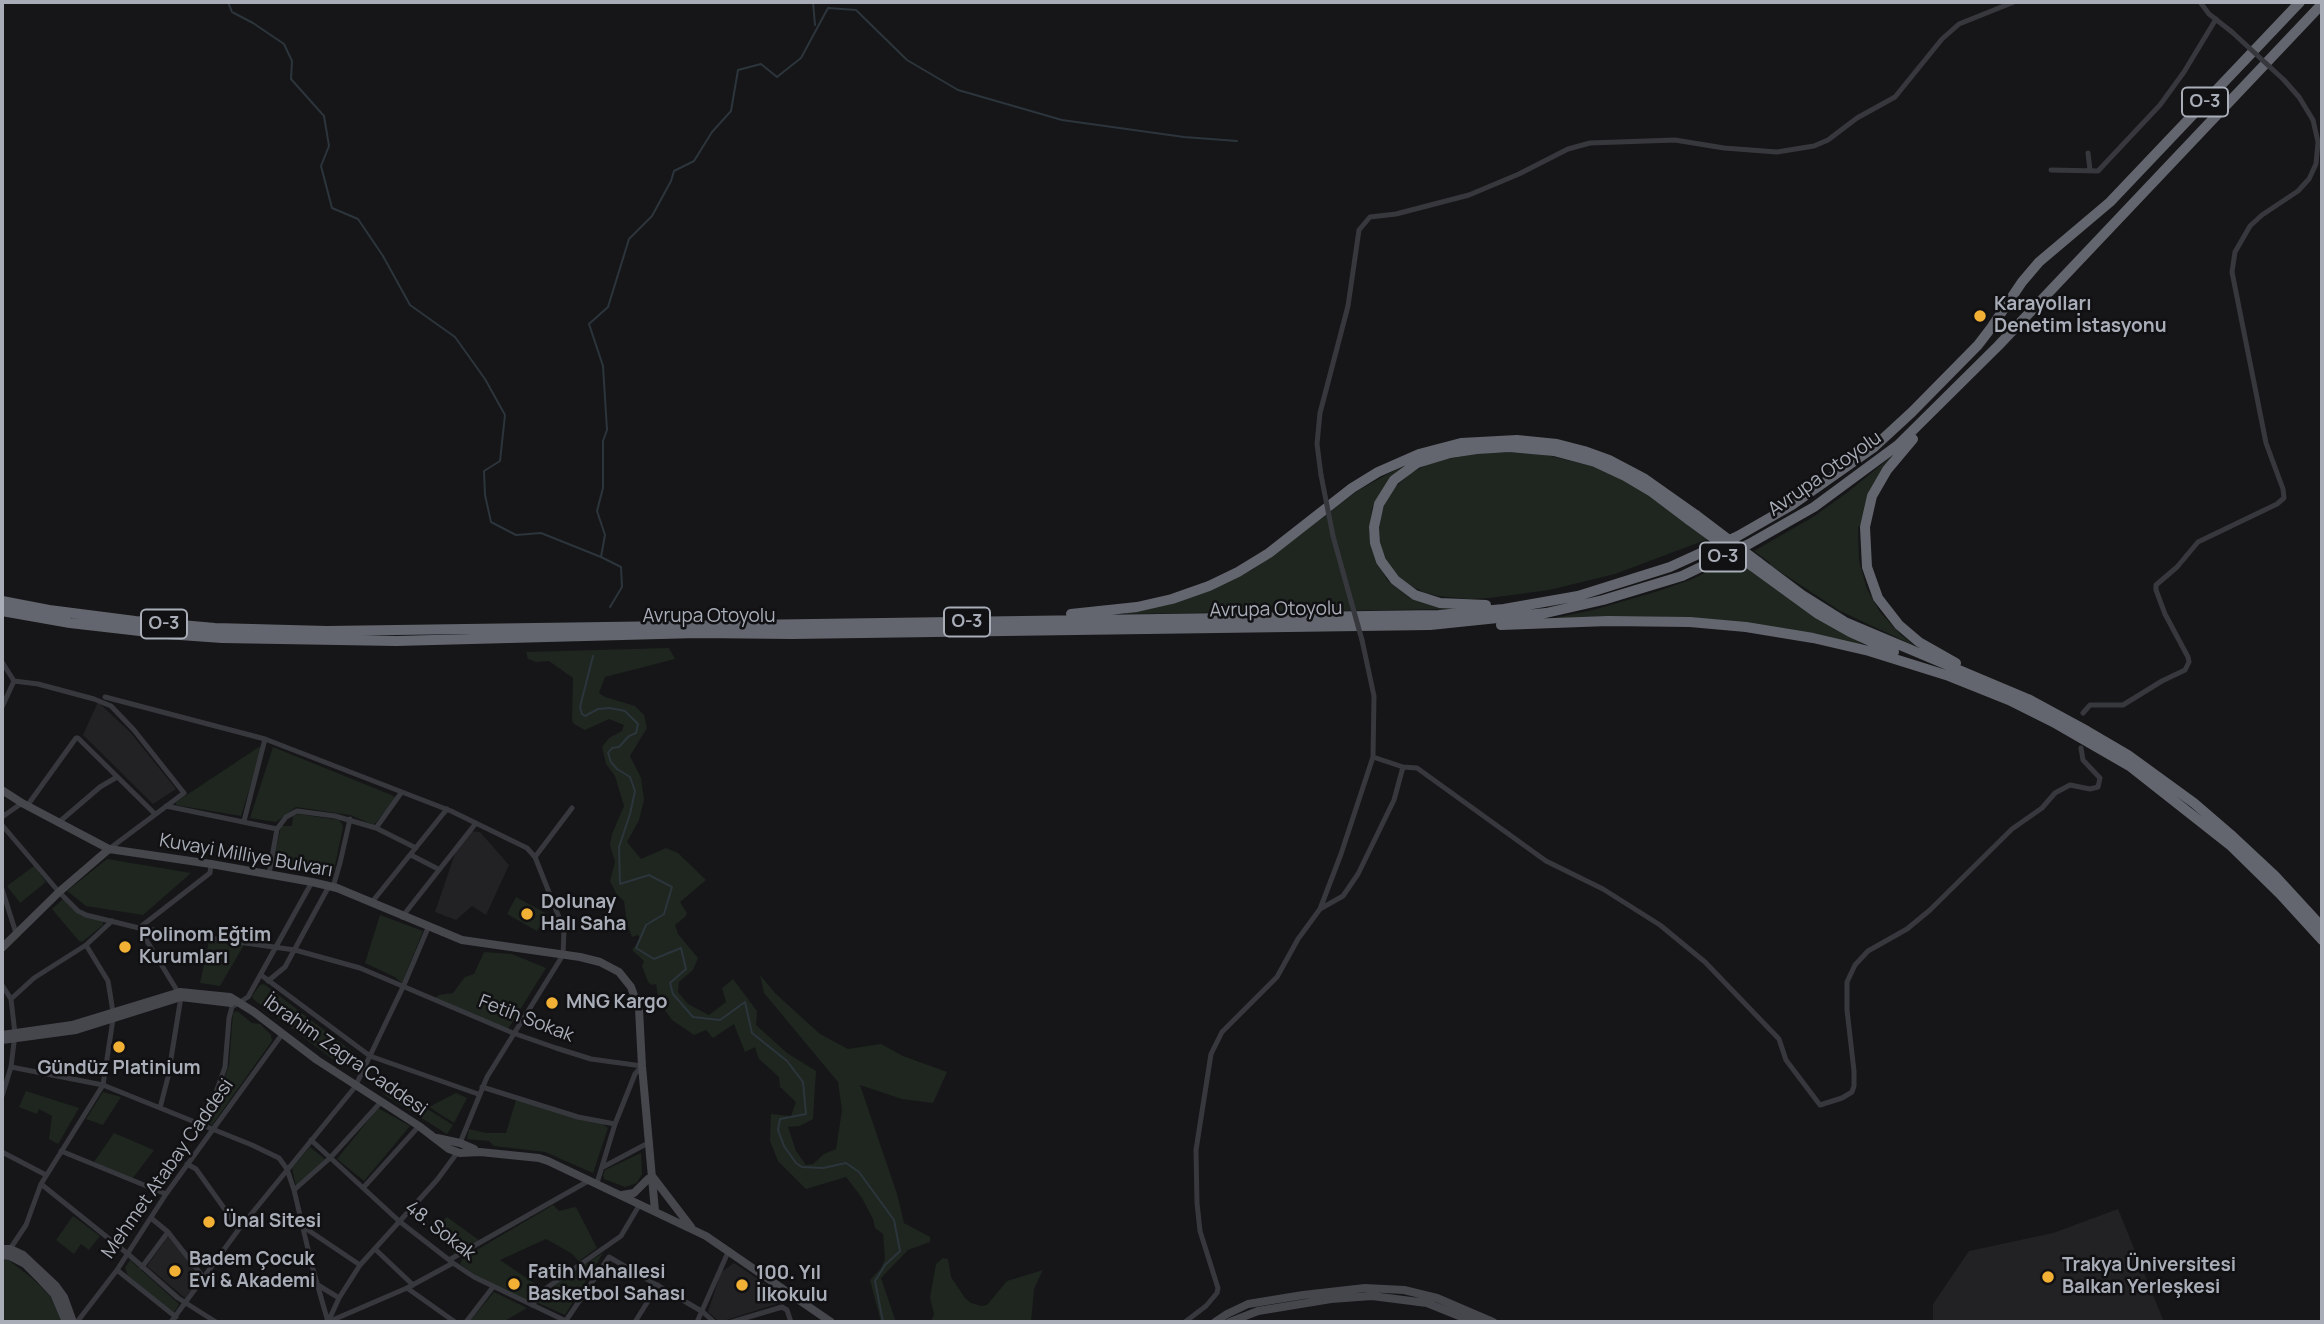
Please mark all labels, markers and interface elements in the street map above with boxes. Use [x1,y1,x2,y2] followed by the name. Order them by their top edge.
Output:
[2182,88,2228,116] road number: O-3
[1994,294,2167,338] place label: Karayolları Denetim İstasyonu
[1972,308,1988,324] marker: Karayolları Denetim İstasyonu
[1764,426,1886,522] street label: Avrupa Otoyolu
[1700,542,1746,572] road number: O-3
[1209,597,1343,623] street label: Avrupa Otoyolu
[642,606,776,628] street label: Avrupa Otoyolu
[944,608,990,636] road number: O-3
[141,610,187,638] road number: O-3
[157,830,335,882] street label: Kuvayi Milliye Bulvarı
[541,892,626,936] place label: Dolunay Halı Saha
[519,906,535,922] marker: Dolunay Halı Saha
[139,925,271,969] place label: Polinom Eğtim Kurumları
[117,939,133,955] marker: Polinom Eğtim Kurumları
[475,990,577,1048] street label: Fetih Sokak
[259,991,431,1121] street label: İbrahim Zagra Caddesi
[566,992,667,1014] place label: MNG Kargo
[544,995,560,1011] marker: MNG Kargo
[111,1039,127,1055] marker: Gündüz Platinium
[37,1058,201,1080] place label: Gündüz Platinium
[97,1075,239,1263] street label: Mehmet Atabay Caddesi
[400,1196,480,1266] street label: 48. Sokak
[223,1211,321,1233] place label: Ünal Sitesi
[201,1214,217,1230] marker: Ünal Sitesi
[189,1249,315,1293] place label: Badem Çocuk Evi & Akademi
[2062,1255,2236,1299] place label: Trakya Üniversitesi Balkan Yerleşkesi
[528,1262,685,1306] place label: Fatih Mahallesi Basketbol Sahası
[167,1263,183,1279] marker: Badem Çocuk Evi & Akademi
[756,1263,828,1307] place label: 100. Yıl İlkokulu
[2040,1269,2056,1285] marker: Trakya Üniversitesi Balkan Yerleşkesi
[506,1276,522,1292] marker: Fatih Mahallesi Basketbol Sahası
[734,1277,750,1293] marker: 100. Yıl İlkokulu

